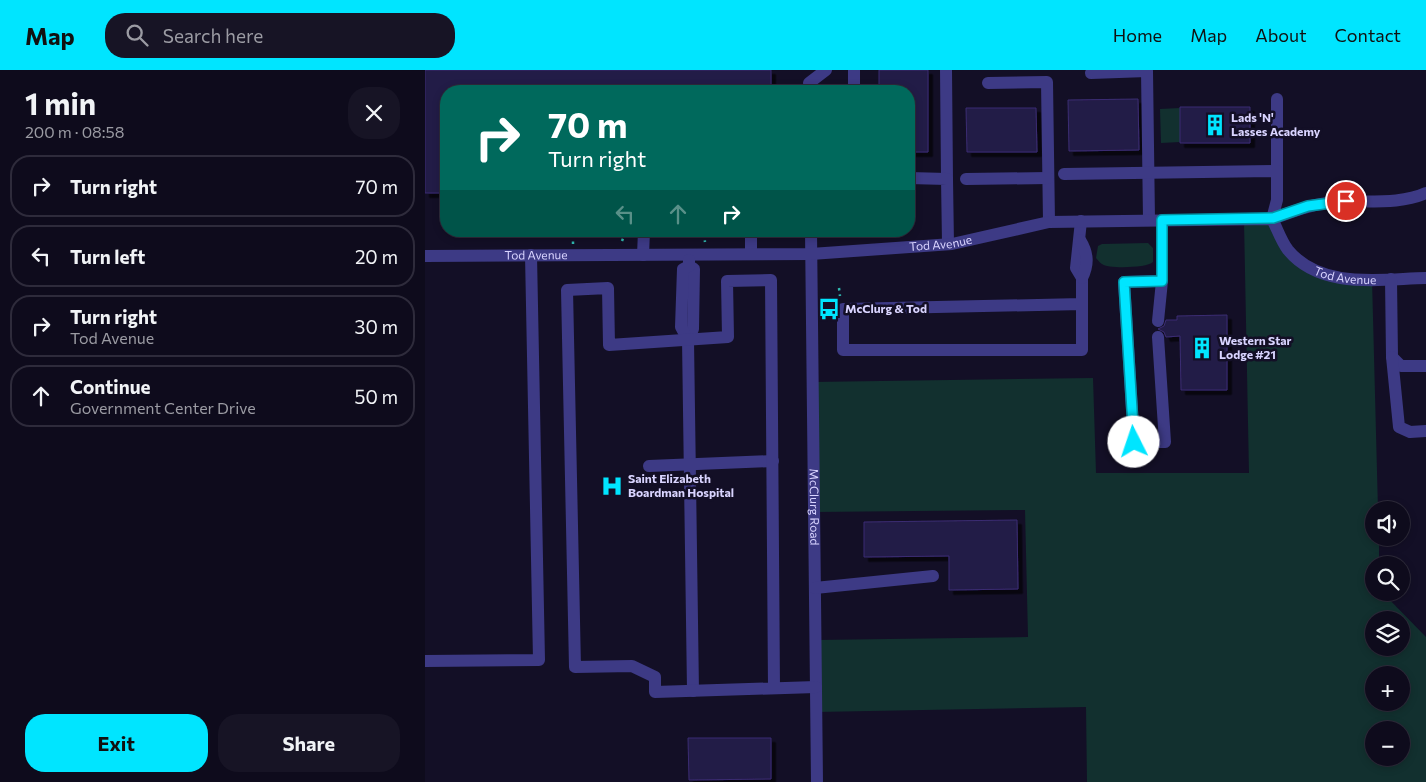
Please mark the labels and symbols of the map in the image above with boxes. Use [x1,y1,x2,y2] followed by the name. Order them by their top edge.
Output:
[1231,110,1321,138] place label: Lads 'N' Lasses Academy
[1202,112,1228,138] building icon: Lads 'N' Lasses Academy
[1325,180,1367,222] pin
[909,232,973,253] street label: Tod Avenue
[504,247,568,262] street label: Tod Avenue
[1312,263,1376,286] street label: Tod Avenue
[816,296,842,322] bus stop icon: McClurg & Tod
[845,301,927,315] place label: McClurg & Tod
[1219,333,1292,361] place label: Western Star Lodge #21
[1189,335,1215,361] building icon: Western Star Lodge #21
[1107,415,1159,467] position arrow
[808,468,822,546] street label: McClurg Road
[628,471,734,499] place label: Saint Elizabeth Boardman Hospital
[599,473,625,499] hospital icon: Saint Elizabeth Boardman Hospital

